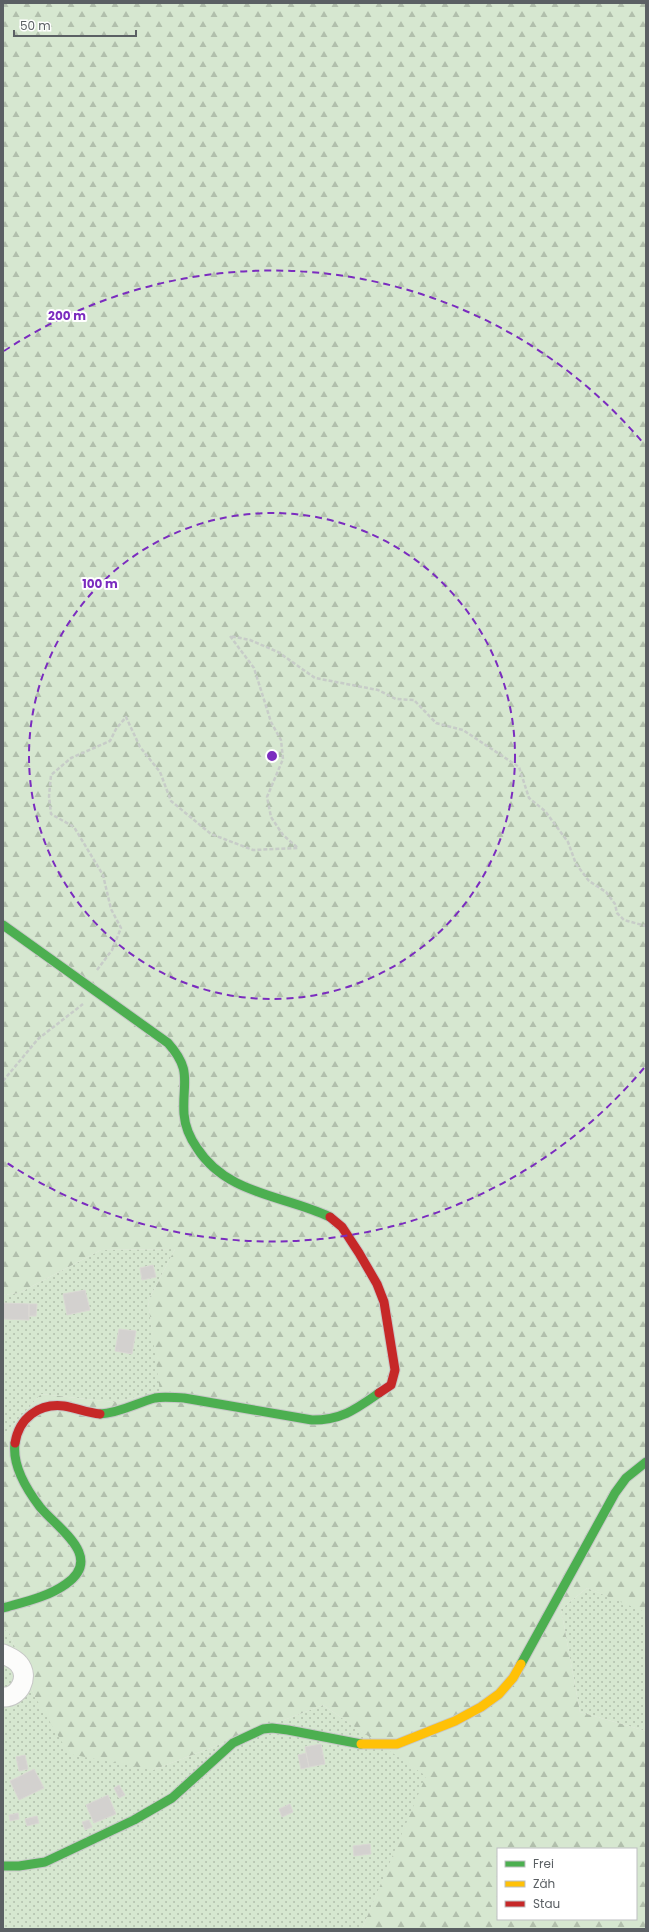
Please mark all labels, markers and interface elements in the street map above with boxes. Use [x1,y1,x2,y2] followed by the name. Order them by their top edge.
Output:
[14,12,136,38] scale bar
[20,17,51,34] text: 50 m
[48,307,86,324] text: 200 m
[82,575,118,592] text: 100 m
[265,749,279,763] centre of rings
[497,1848,637,1920] legend
[533,1855,554,1872] text: Frei
[533,1875,555,1892] text: Zäh
[533,1895,560,1912] text: Stau

